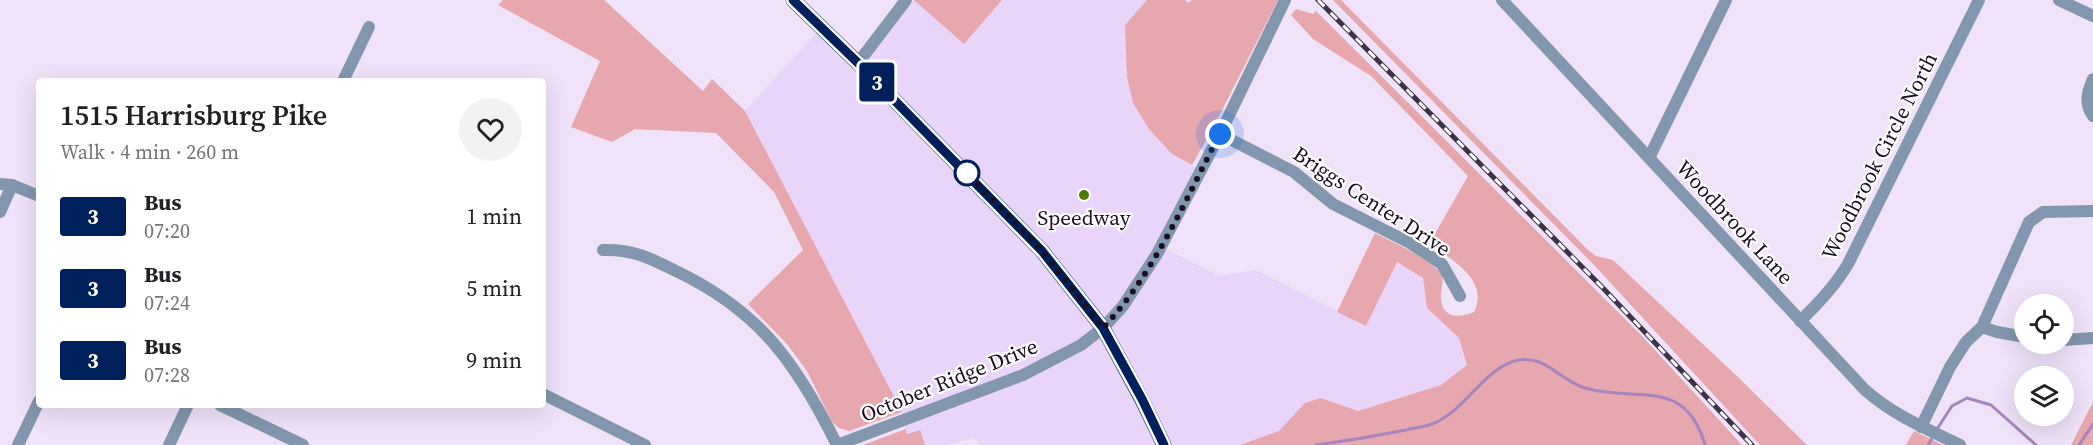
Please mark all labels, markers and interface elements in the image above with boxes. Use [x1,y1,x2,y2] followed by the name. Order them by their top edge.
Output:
[1814,47,1944,265] street label: Woodbrook Circle North
[858,62,896,101] line badge: 3
[871,68,883,97] text: 3
[60,96,327,134] text: 1515 Harrisburg Pike
[459,98,522,161] button: heart
[1205,119,1235,149] your location
[60,138,239,166] text: Walk · 4 min · 260 m
[1288,139,1456,263] street label: Briggs Center Drive
[1670,154,1800,290] street label: Woodbrook Lane
[954,160,980,186] unlabelled marker
[144,187,181,217] text: Bus
[1077,188,1091,202] marker: Speedway
[466,201,522,231] text: 1 min
[87,202,99,231] text: 3
[1038,203,1131,232] place label: Speedway
[144,217,190,245] text: 07:20
[144,259,181,289] text: Bus
[466,273,522,303] text: 5 min
[87,274,99,303] text: 3
[144,289,190,317] text: 07:24
[2014,294,2074,426] map controls
[2014,294,2074,354] button: locate
[144,331,181,361] text: Bus
[856,331,1042,429] street label: October Ridge Drive
[466,345,522,375] text: 9 min
[87,346,99,375] text: 3
[144,361,190,389] text: 07:28
[2014,366,2074,426] button: layers

